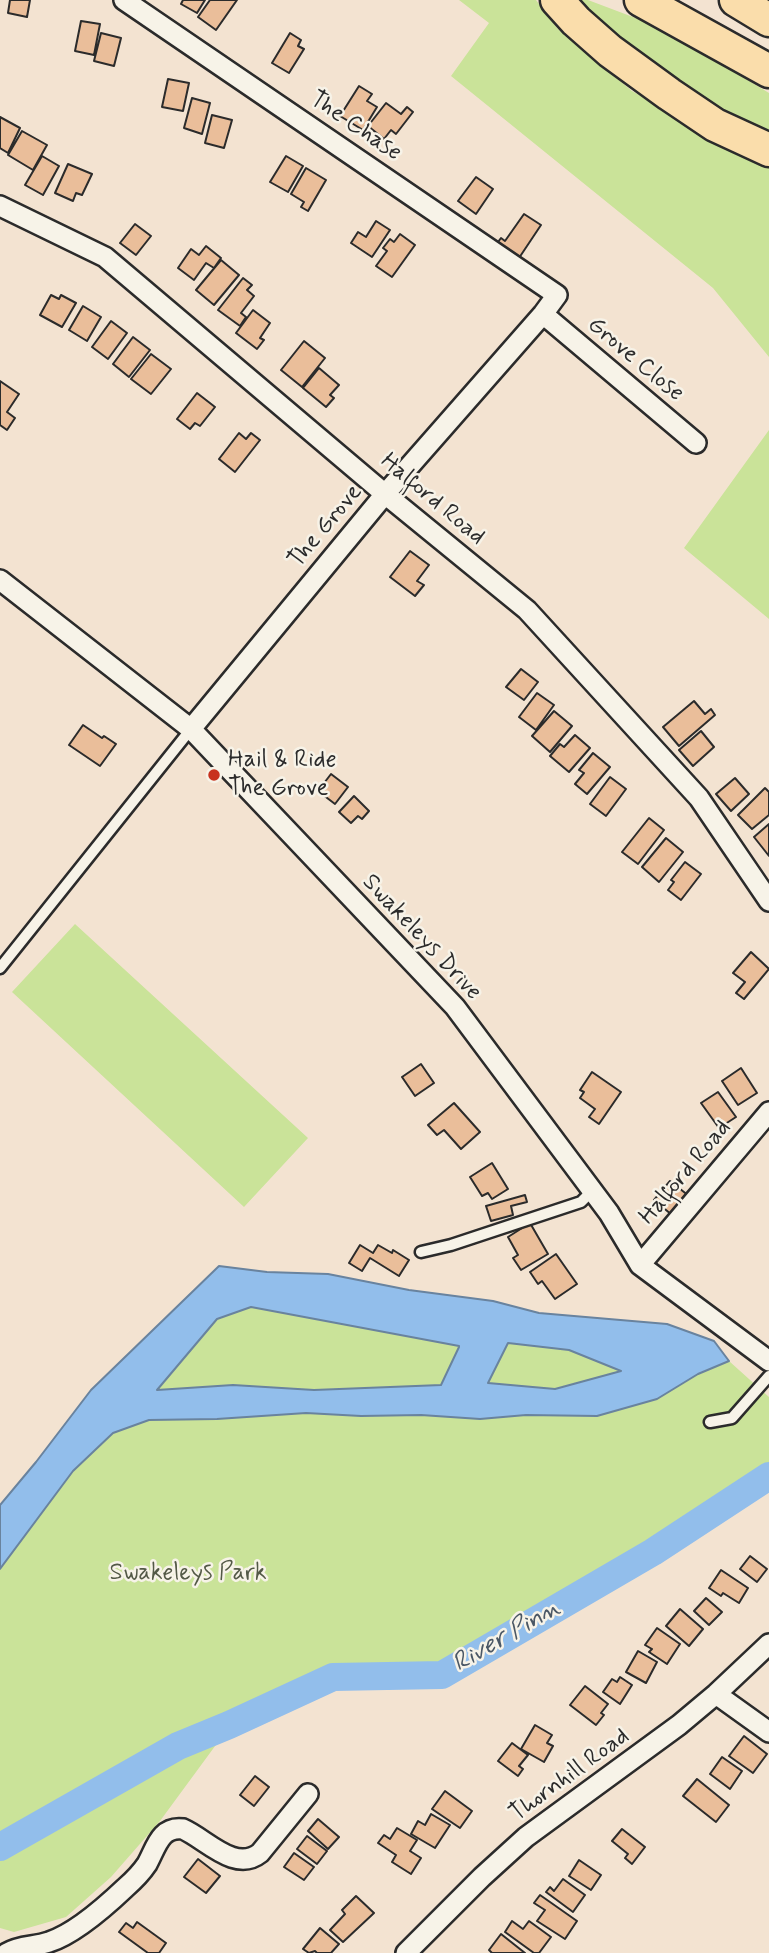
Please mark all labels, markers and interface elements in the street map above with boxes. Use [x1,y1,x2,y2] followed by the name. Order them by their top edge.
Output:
[303,86,407,168] street label: The Chase
[581,311,689,409] street label: Grove Close
[374,448,490,552] street label: Halford Road
[283,479,369,575] street label: The Grove
[228,747,336,803] place label: Hail & Ride The Grove
[206,767,222,783] marker: Hail & Ride The Grove
[355,869,487,1007] street label: Swakeleys Drive
[634,1115,738,1231] street label: Halford Road
[109,1560,267,1588] park label: Swakeleys Park
[448,1594,566,1680] water label: River Pinn
[505,1723,635,1829] street label: Thornhill Road

